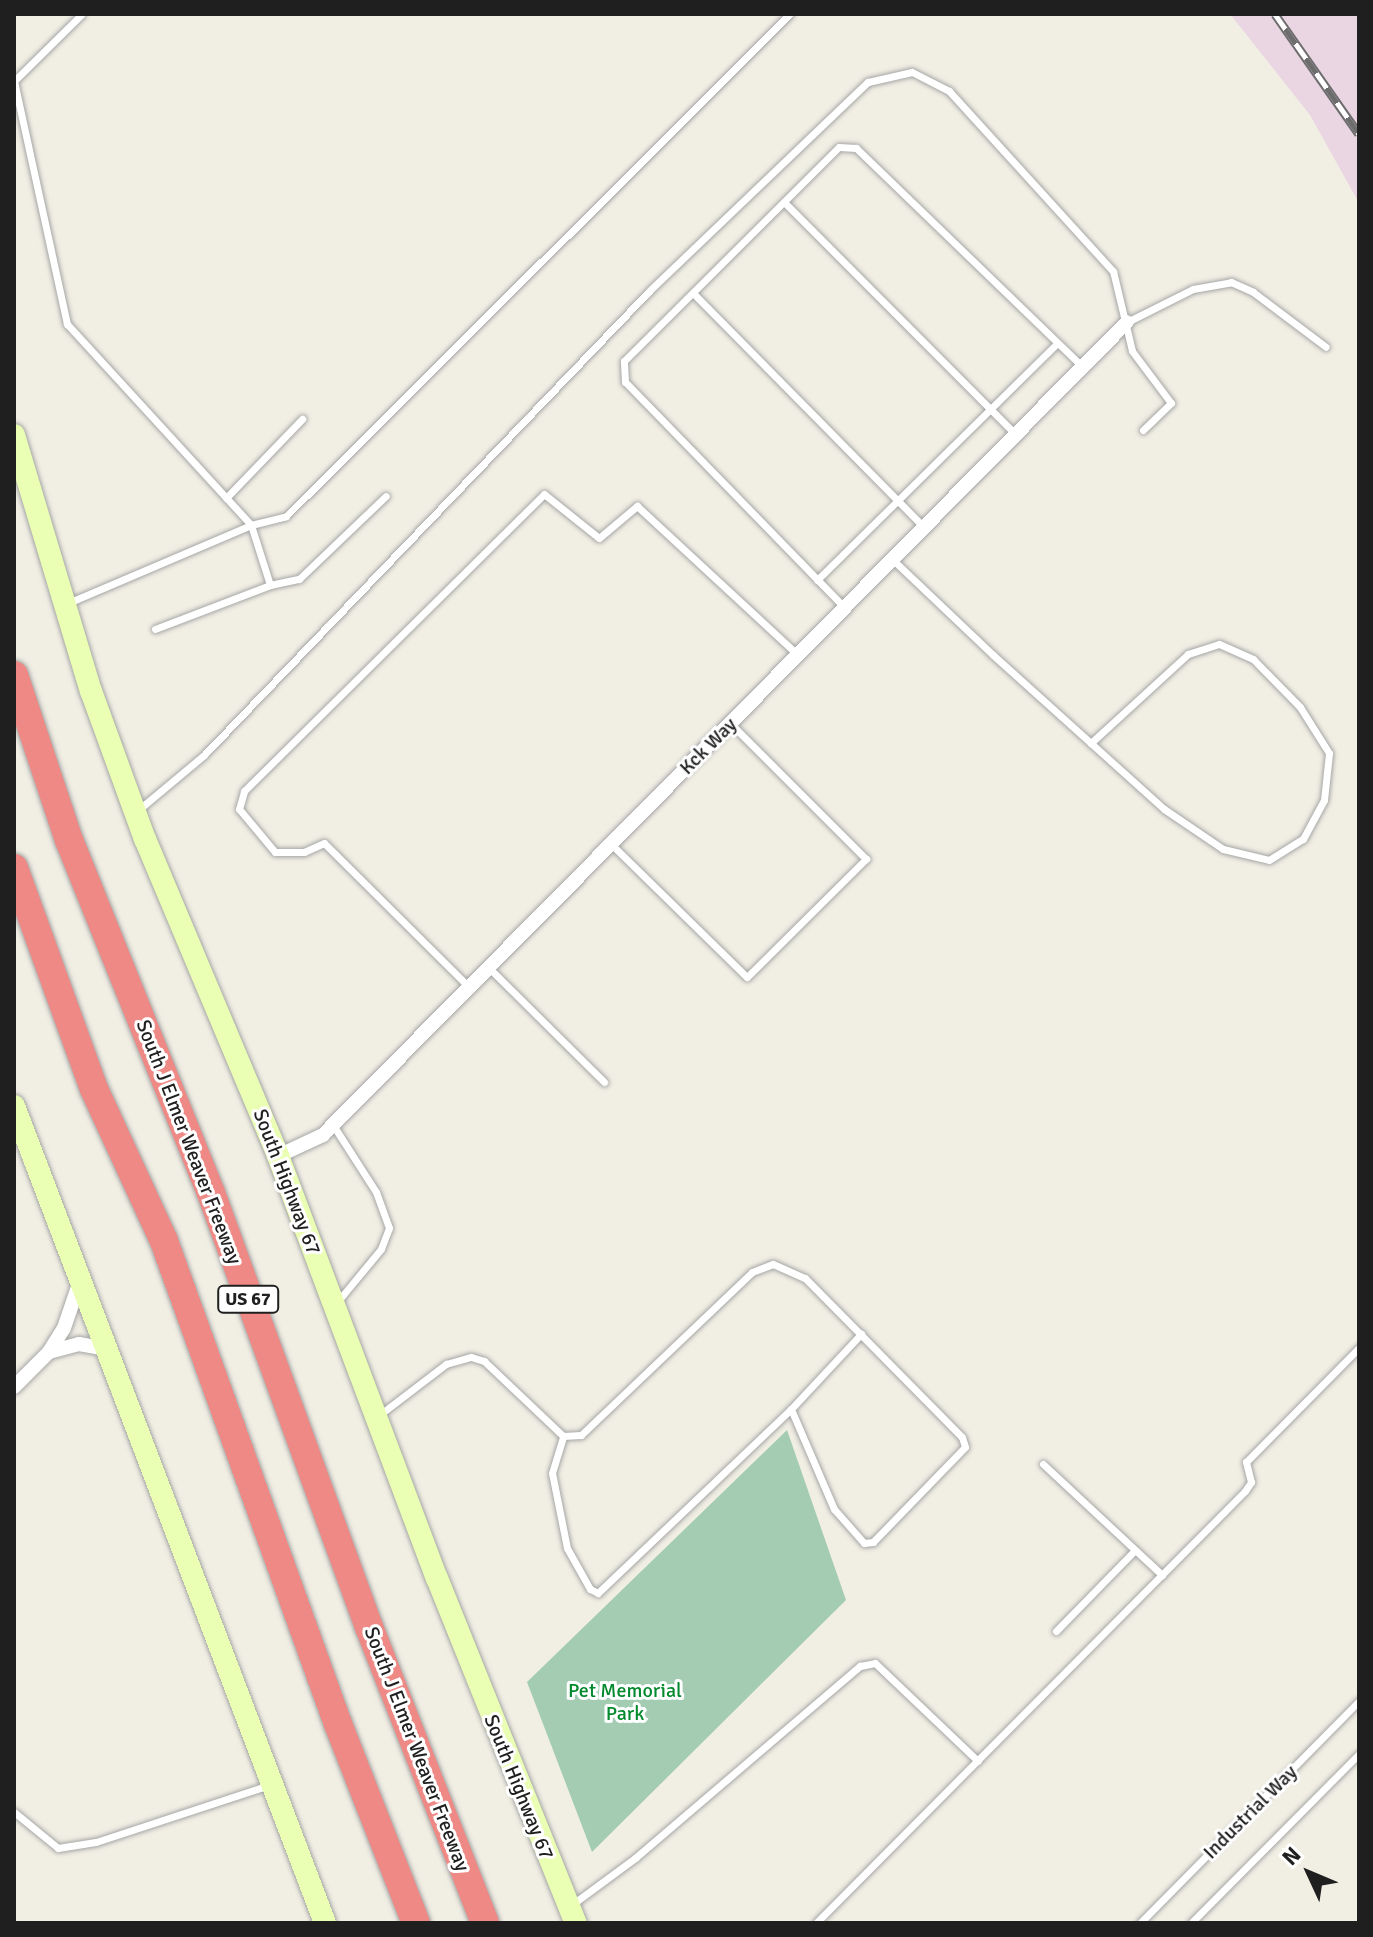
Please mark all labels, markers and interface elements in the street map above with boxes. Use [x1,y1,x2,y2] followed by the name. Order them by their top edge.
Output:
[674,712,742,780] street label: Kck Way
[131,1016,247,1268] street label: South J Elmer Weaver Freeway
[248,1106,326,1258] street label: South Highway 67
[216,1285,280,1313] road number: US 67
[359,1623,475,1875] street label: South J Elmer Weaver Freeway
[568,1679,682,1726] park label: Pet Memorial Park
[479,1711,559,1863] street label: South Highway 67
[1198,1760,1302,1864] street label: Industrial Way
[1269,1833,1349,1913] north arrow
[1276,1841,1306,1871] text: N

